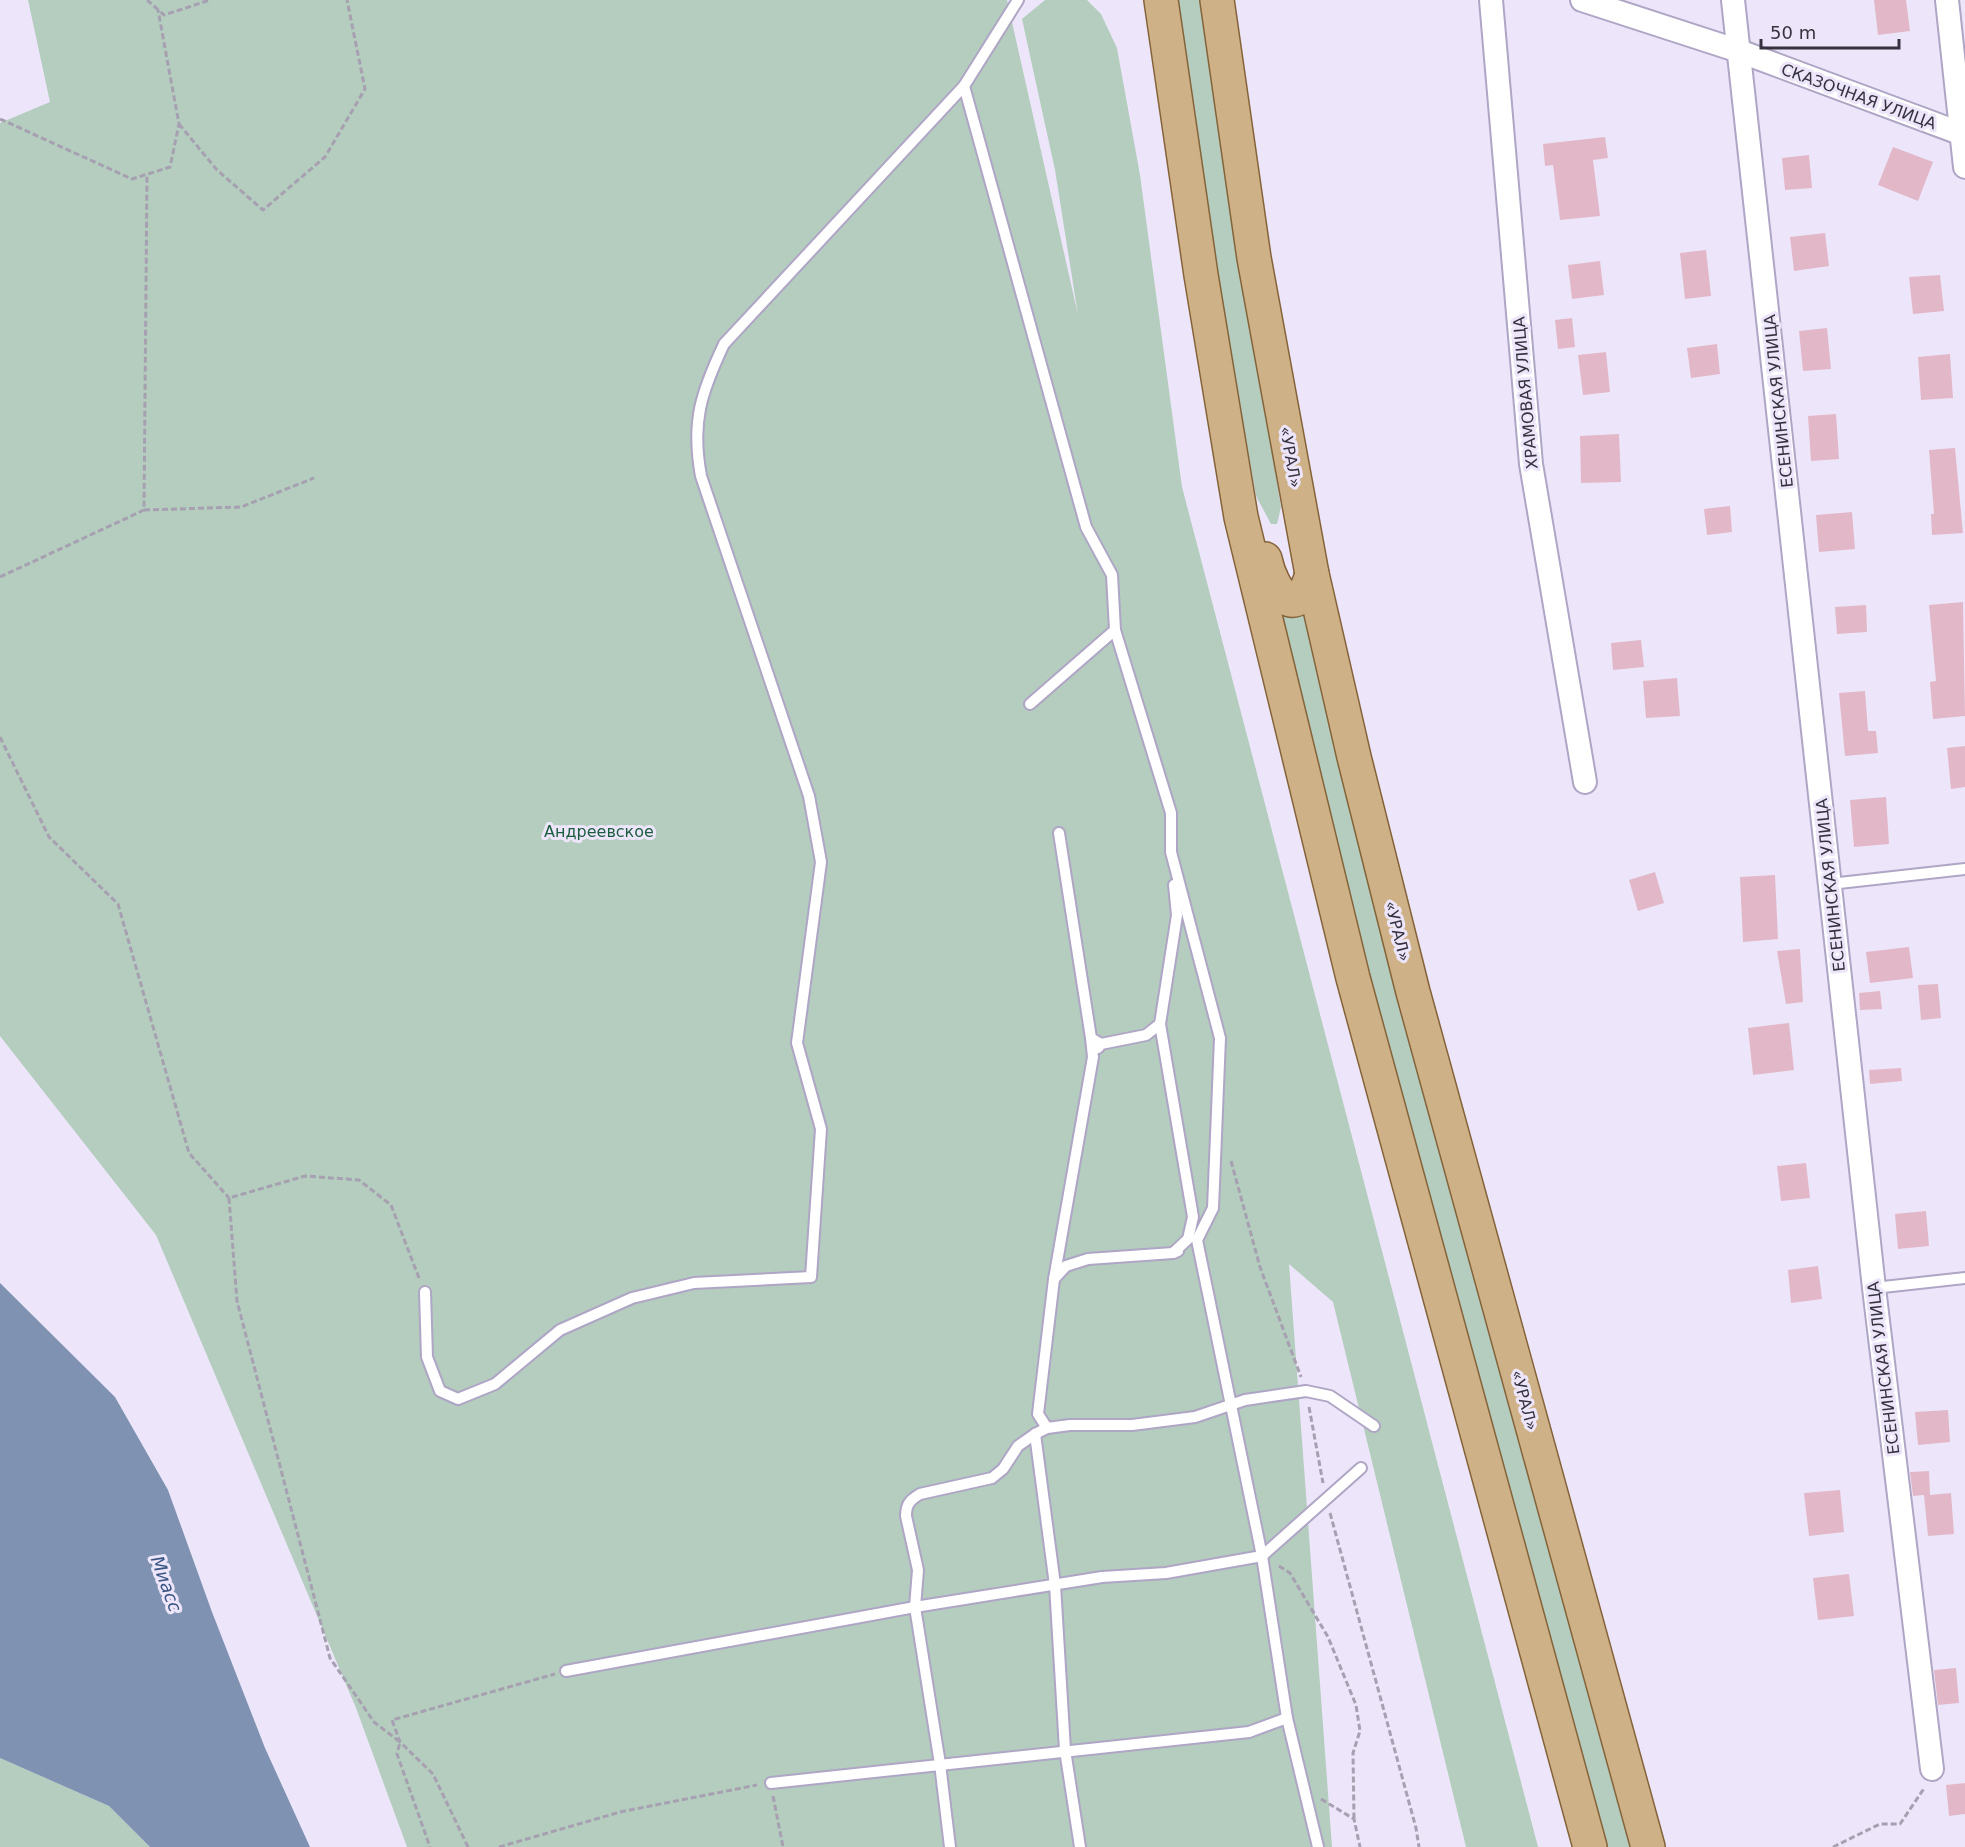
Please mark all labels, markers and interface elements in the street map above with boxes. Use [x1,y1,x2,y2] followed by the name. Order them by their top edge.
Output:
[1761,12,1899,50] scale bar
[1770,22,1816,43] text: 50 m
[1779,60,1939,133] street label: СКАЗОЧНАЯ УЛИЦА
[1760,313,1797,489] street label: ЕСЕНИНСКАЯ УЛИЦА
[1509,316,1542,470] street label: ХРАМОВАЯ УЛИЦА
[1276,425,1305,489] street label: «УРАЛ»
[1812,797,1849,973] street label: ЕСЕНИНСКАЯ УЛИЦА
[544,822,654,841] park label: Андреевское
[1381,899,1414,963] street label: «УРАЛ»
[1863,1280,1904,1456] street label: ЕСЕНИНСКАЯ УЛИЦА
[1507,1368,1542,1433] street label: «УРАЛ»
[147,1553,186,1615] water label: Миасс

